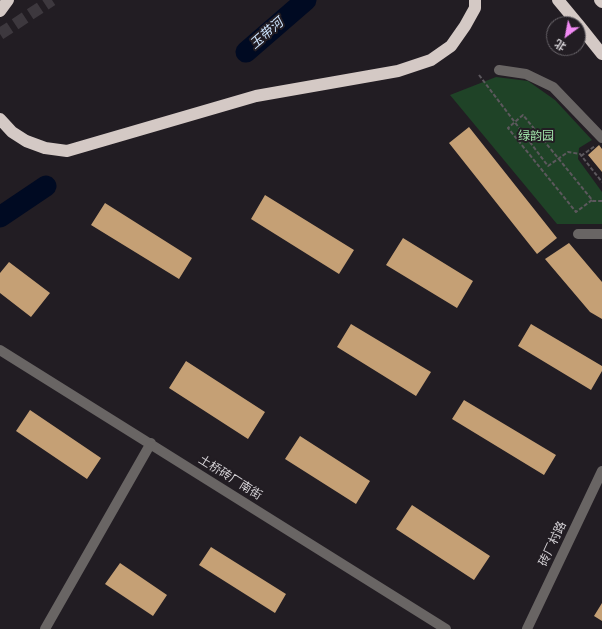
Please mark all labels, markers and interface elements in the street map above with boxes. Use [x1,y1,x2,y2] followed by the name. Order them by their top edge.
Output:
[247,15,287,53] water label: 玉带河
[546,16,586,56] north arrow
[552,36,569,54] text: 北
[518,130,554,144] park label: 绿韵园
[196,453,264,503] street label: 土桥砖厂南街
[536,519,570,569] street label: 砖厂村路

